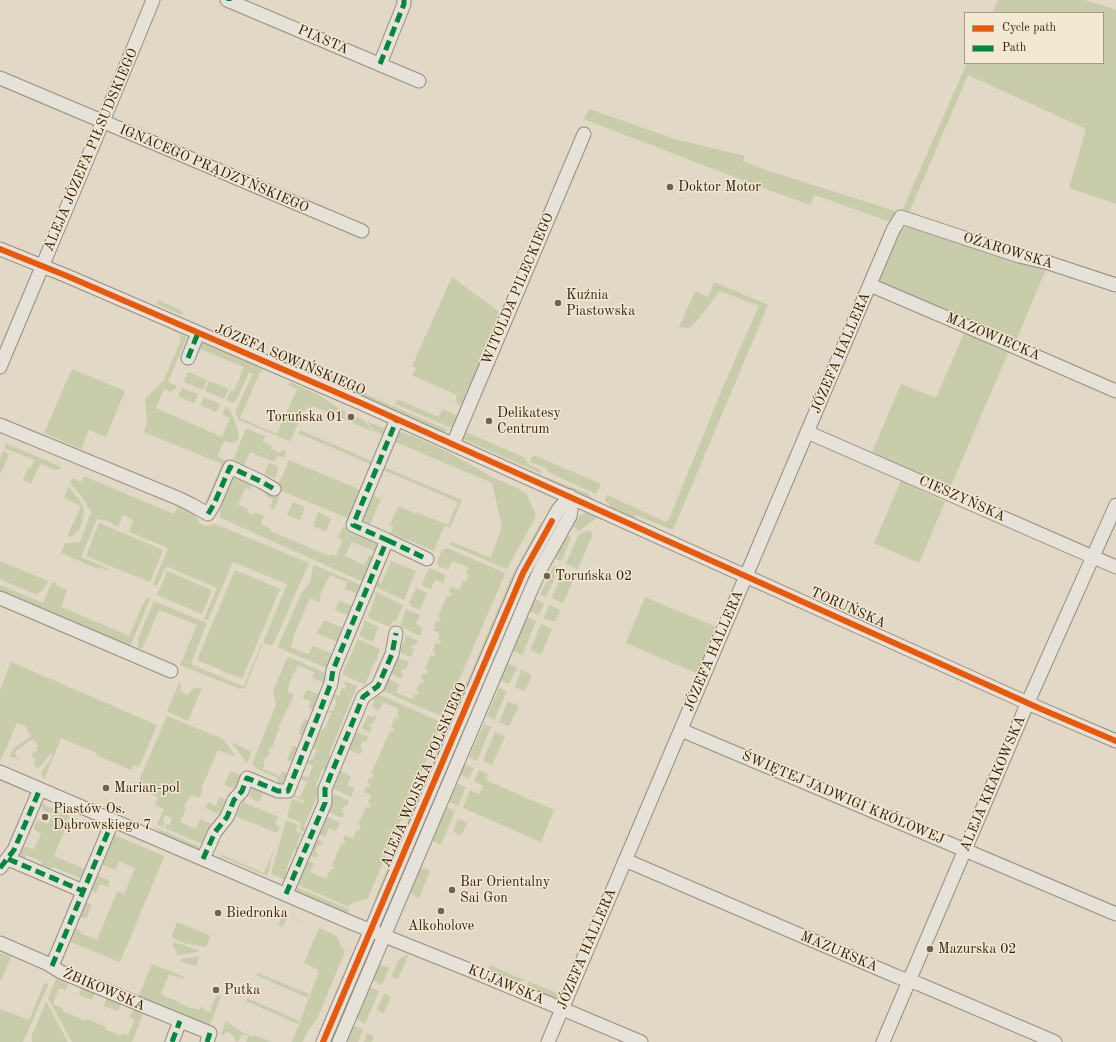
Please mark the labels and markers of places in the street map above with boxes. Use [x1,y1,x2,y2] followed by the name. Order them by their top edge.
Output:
[678,179,761,195] place label: Doktor Motor
[665,182,675,192] marker: Doktor Motor
[566,287,635,320] place label: Kuźnia Piastowska
[553,298,563,308] marker: Kuźnia Piastowska
[497,405,561,438] place label: Delikatesy Centrum
[266,409,343,425] place label: Toruńska 01
[346,412,356,422] marker: Toruńska 01
[484,416,494,426] marker: Delikatesy Centrum
[555,568,632,584] place label: Toruńska 02
[542,571,552,581] marker: Toruńska 02
[114,780,180,796] place label: Marian-pol
[101,783,111,793] marker: Marian-pol
[53,801,151,834] place label: Piastów Os. Dąbrowskiego 7
[40,812,50,822] marker: Piastów Os. Dąbrowskiego 7
[460,874,550,906] place label: Bar Orientalny Sai Gon
[447,885,457,895] marker: Bar Orientalny Sai Gon
[226,905,288,921] place label: Biedronka
[436,906,446,916] marker: Alkoholove
[213,908,223,918] marker: Biedronka
[408,918,474,934] place label: Alkoholove
[938,941,1016,957] place label: Mazurska 02
[925,944,935,954] marker: Mazurska 02
[224,982,260,998] place label: Putka
[211,985,221,995] marker: Putka

